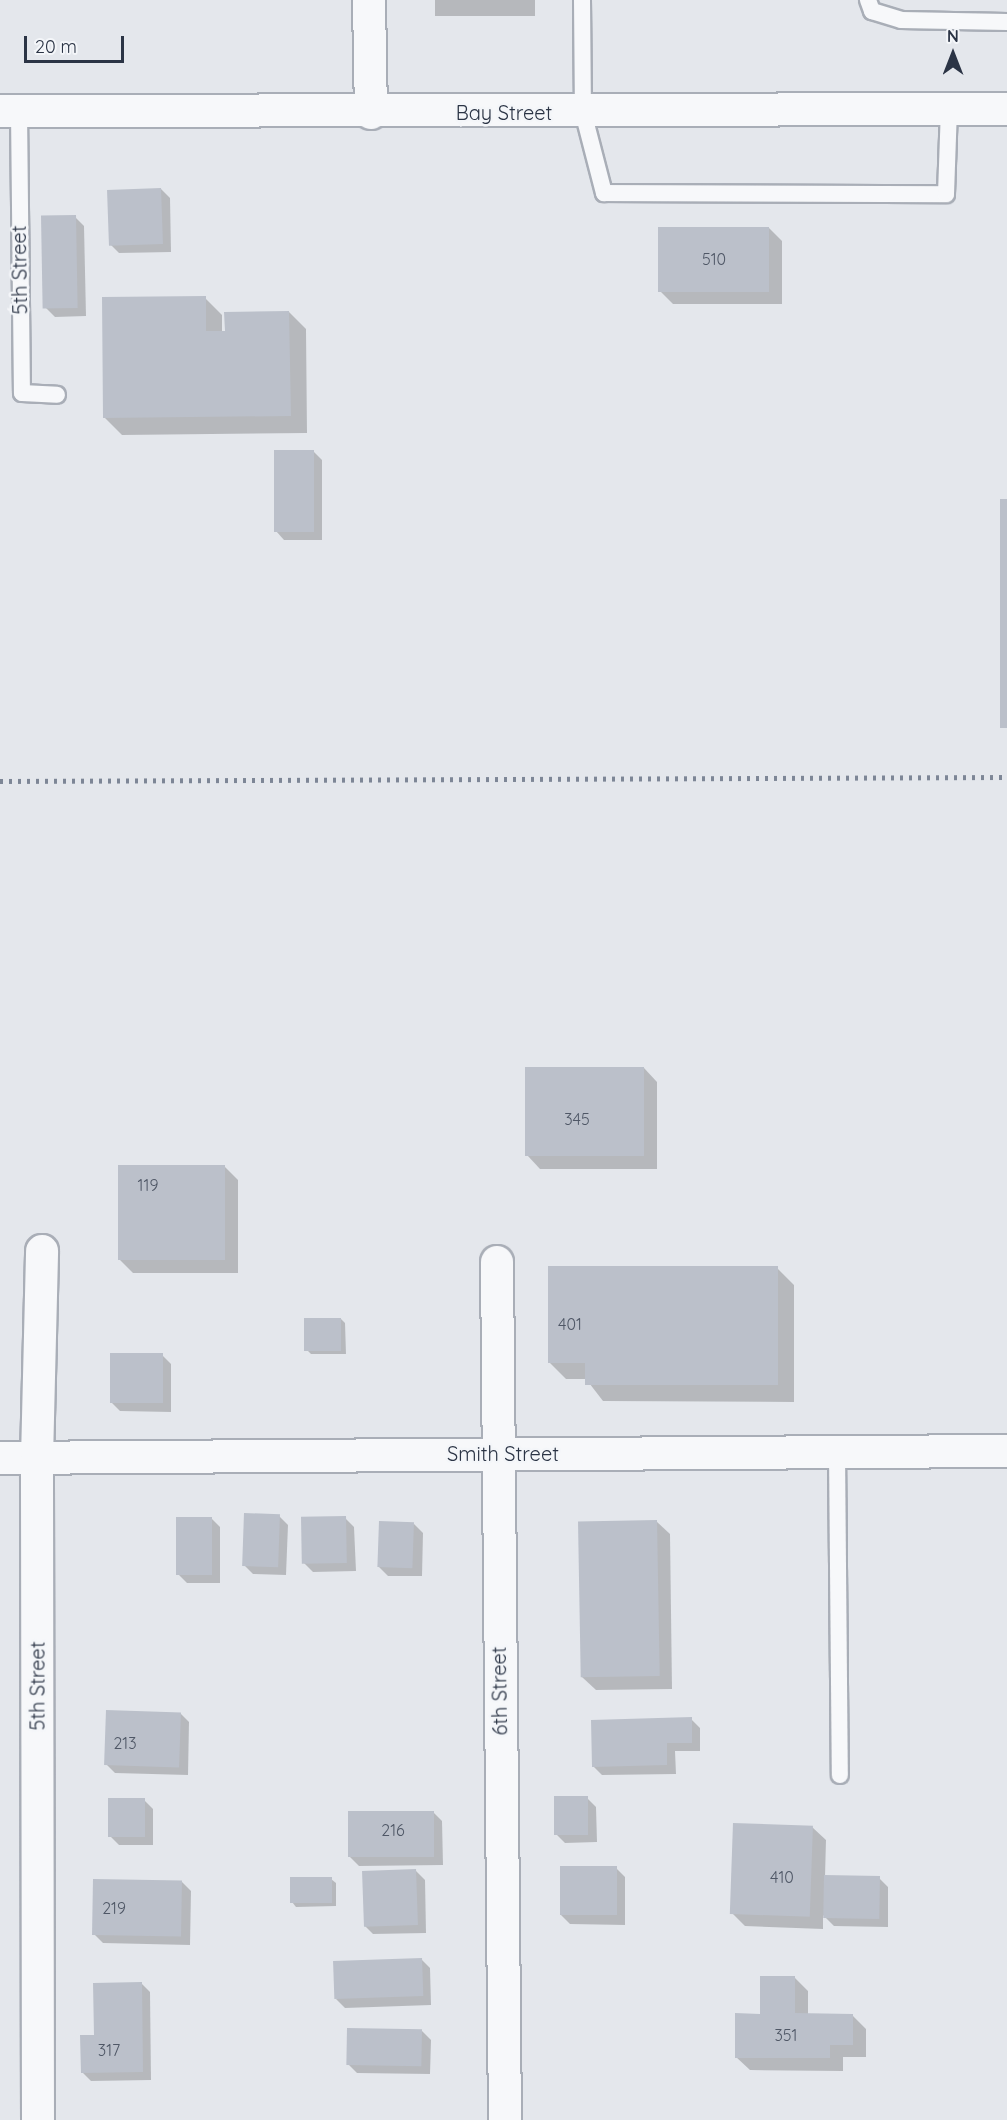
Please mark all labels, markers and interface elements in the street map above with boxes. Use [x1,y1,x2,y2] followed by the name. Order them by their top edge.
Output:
[27,24,128,62] scale bar
[923,24,983,84] north arrow
[947,26,959,46] text: N
[35,35,77,58] text: 20 m
[456,100,552,124] street label: Bay Street
[6,225,32,315] street label: 5th Street
[702,249,726,269] house number: 510
[564,1109,590,1129] house number: 345
[138,1175,158,1195] house number: 119
[558,1314,582,1334] house number: 401
[447,1441,559,1465] street label: Smith Street
[25,1641,49,1731] street label: 5th Street
[486,1646,512,1736] street label: 6th Street
[113,1733,137,1753] house number: 213
[381,1820,405,1840] house number: 216
[770,1867,794,1887] house number: 410
[102,1898,126,1918] house number: 219
[774,2025,798,2045] house number: 351
[98,2040,120,2060] house number: 317

